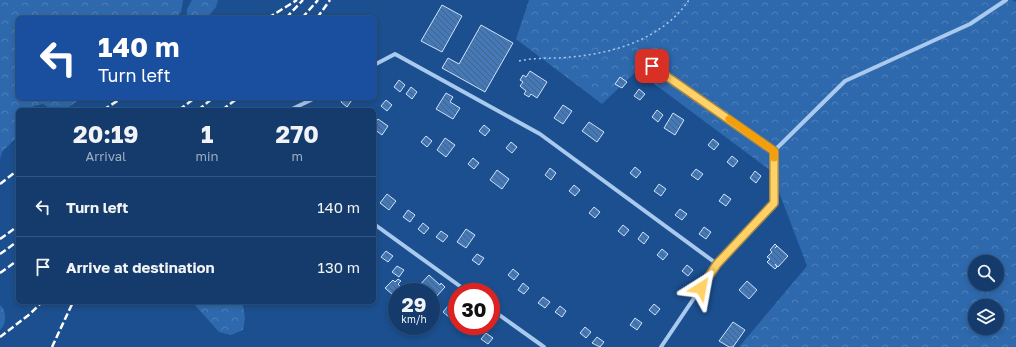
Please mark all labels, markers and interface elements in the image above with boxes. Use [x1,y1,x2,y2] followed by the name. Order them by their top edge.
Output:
[98,30,180,63] text: 140 m
[32,32,84,84] icon: left
[635,49,669,83] pin
[641,55,663,77] icon: arrive
[98,64,171,86] text: Turn left
[73,119,139,148] text: 20:19
[201,119,213,148] text: 1
[276,119,319,148] text: 270
[85,148,126,164] text: Arrival
[196,148,219,164] text: min
[292,148,303,164] text: m
[32,196,54,218] icon: left
[66,198,128,216] text: Turn left
[317,198,360,216] text: 140 m
[968,255,1004,335] map controls
[968,255,1004,291] button: search
[32,256,54,278] icon: arrive
[66,258,215,276] text: Arrive at destination
[318,258,360,276] text: 130 m
[680,267,722,309] position arrow
[448,283,500,335] speed limit sign: 30
[402,292,426,316] text: 29
[968,299,1004,335] button: layers
[401,313,427,325] text: km/h

